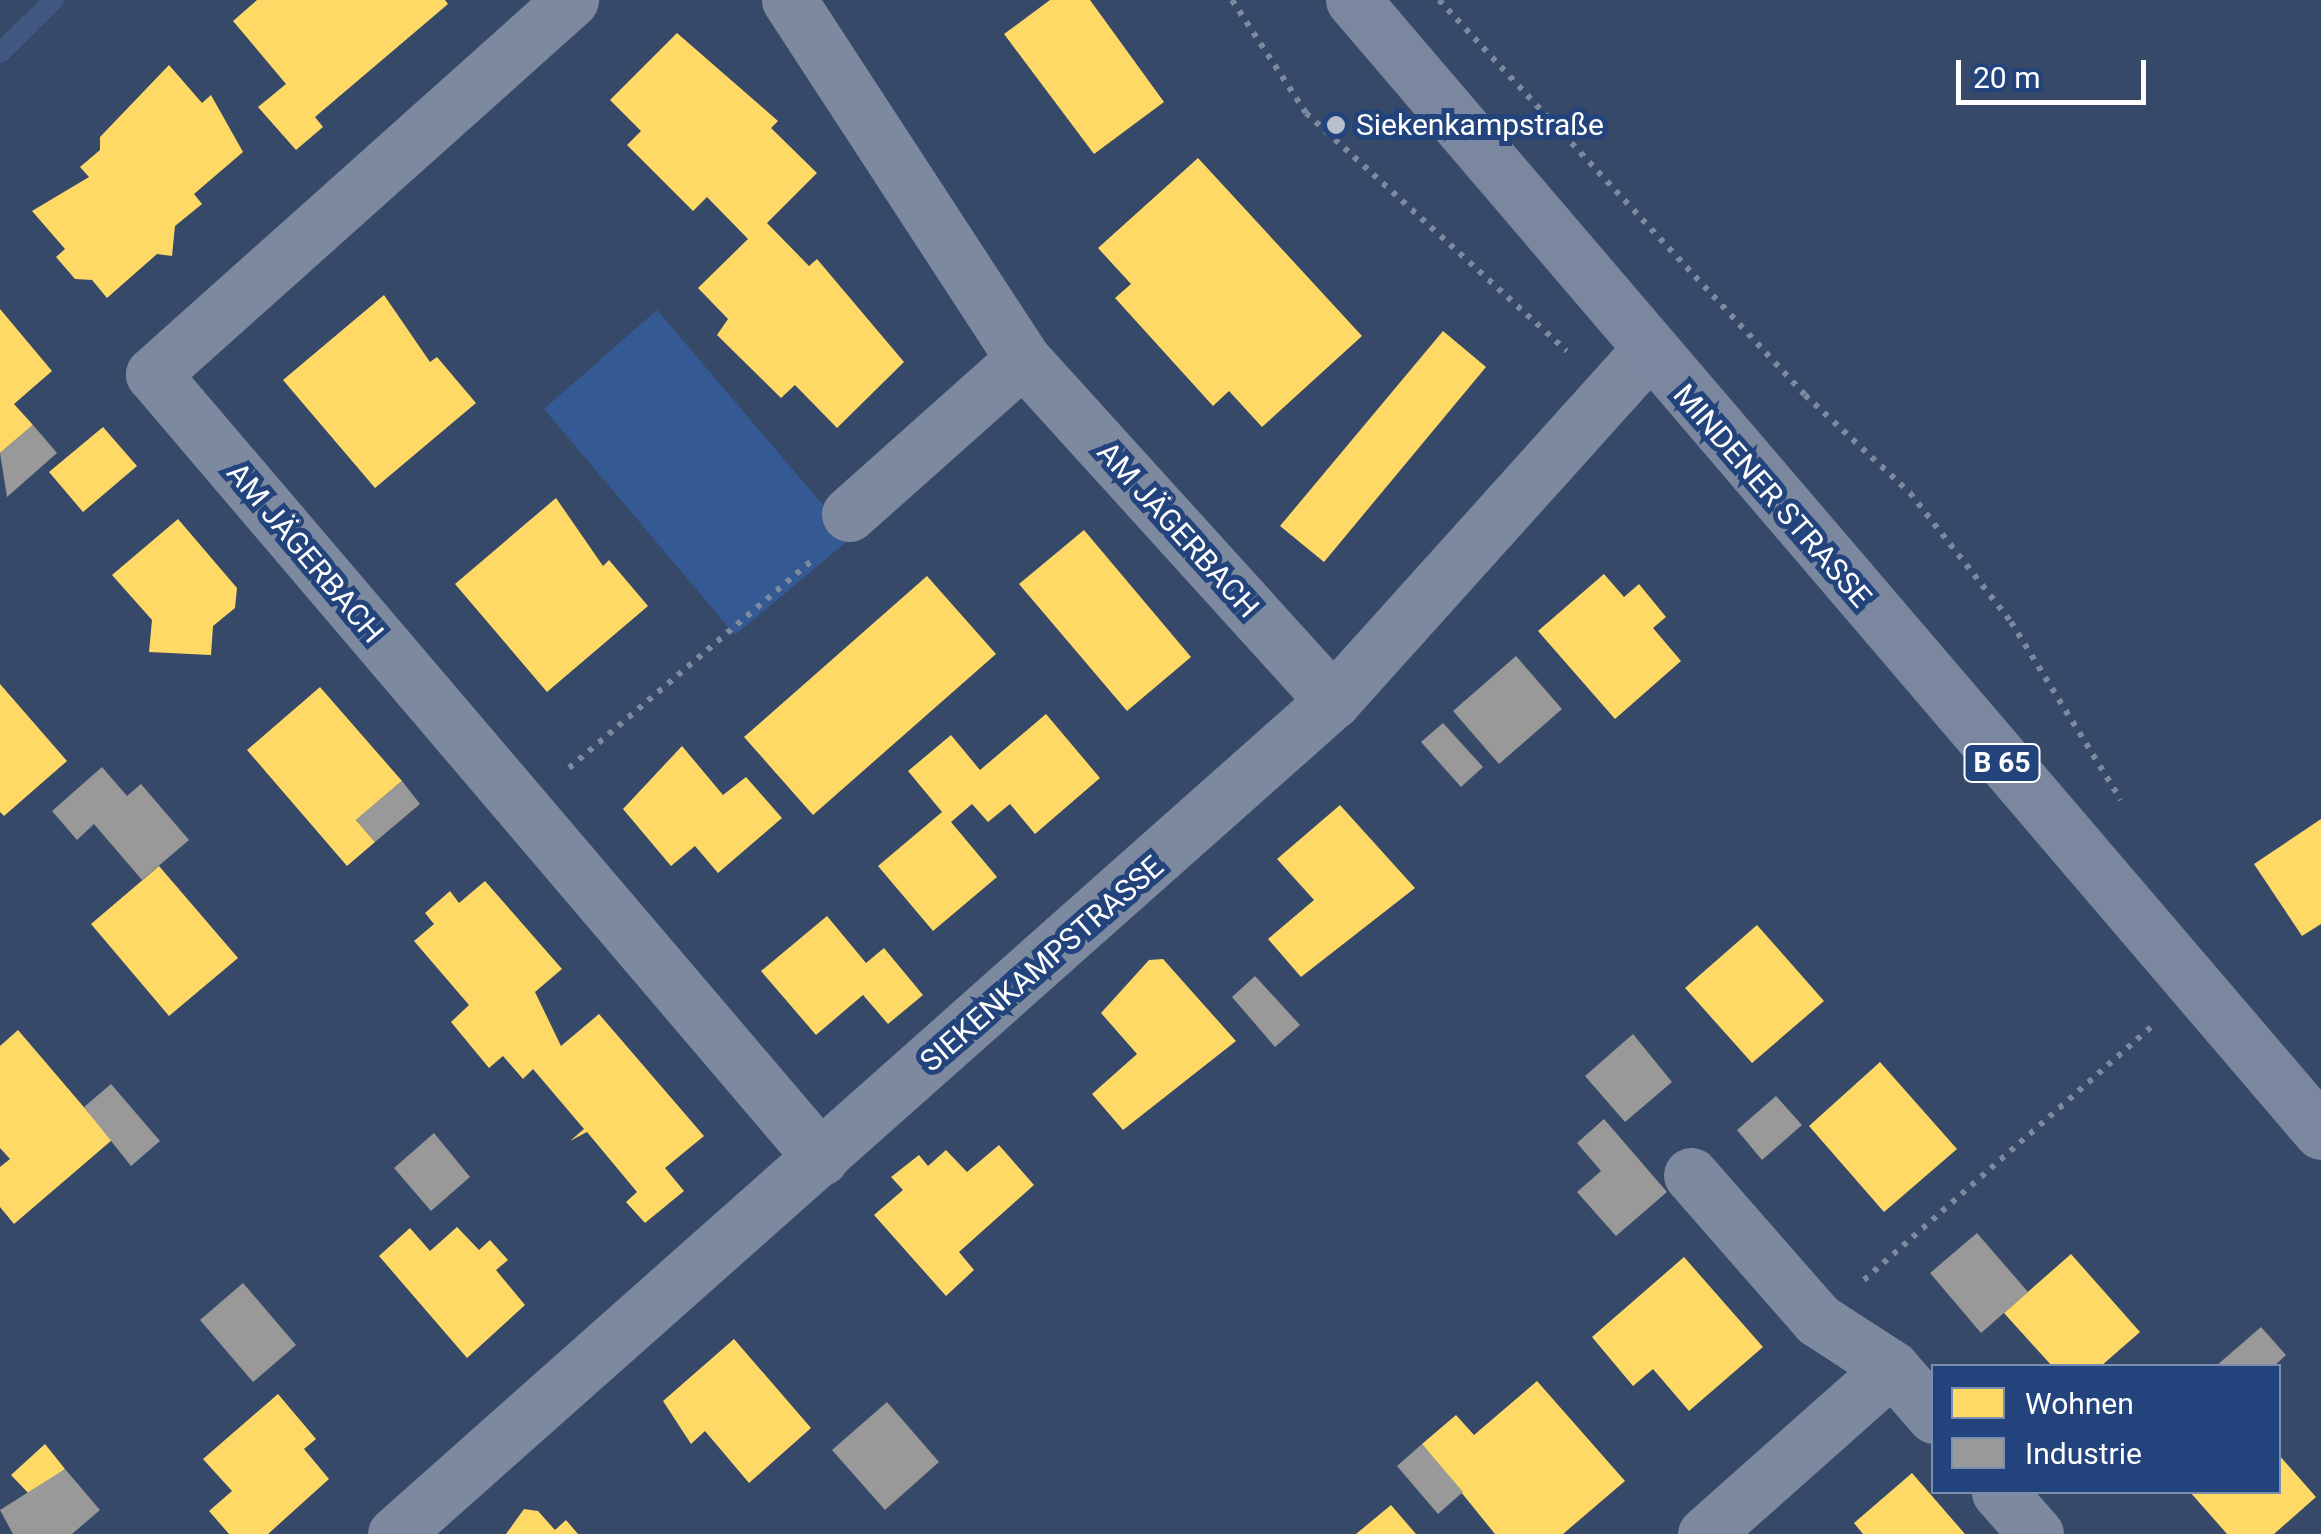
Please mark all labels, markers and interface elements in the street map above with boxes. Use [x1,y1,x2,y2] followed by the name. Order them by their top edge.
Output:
[1961,40,2151,102] scale bar
[1973,60,2040,95] text: 20 m
[1356,107,1604,143] place label: Siekenkampstraße
[1325,114,1347,136] marker: Siekenkampstraße
[1665,377,1879,615] street label: MINDENER STRASSE
[1090,435,1266,625] street label: AM JÄGERBACH
[219,456,391,650] street label: AM JÄGERBACH
[1962,740,2042,786] road number: B 65
[913,849,1171,1079] street label: SIEKENKAMPSTRASSE
[1931,1364,2281,1494] legend
[2025,1386,2134,1421] text: Wohnen
[2025,1436,2142,1471] text: Industrie

